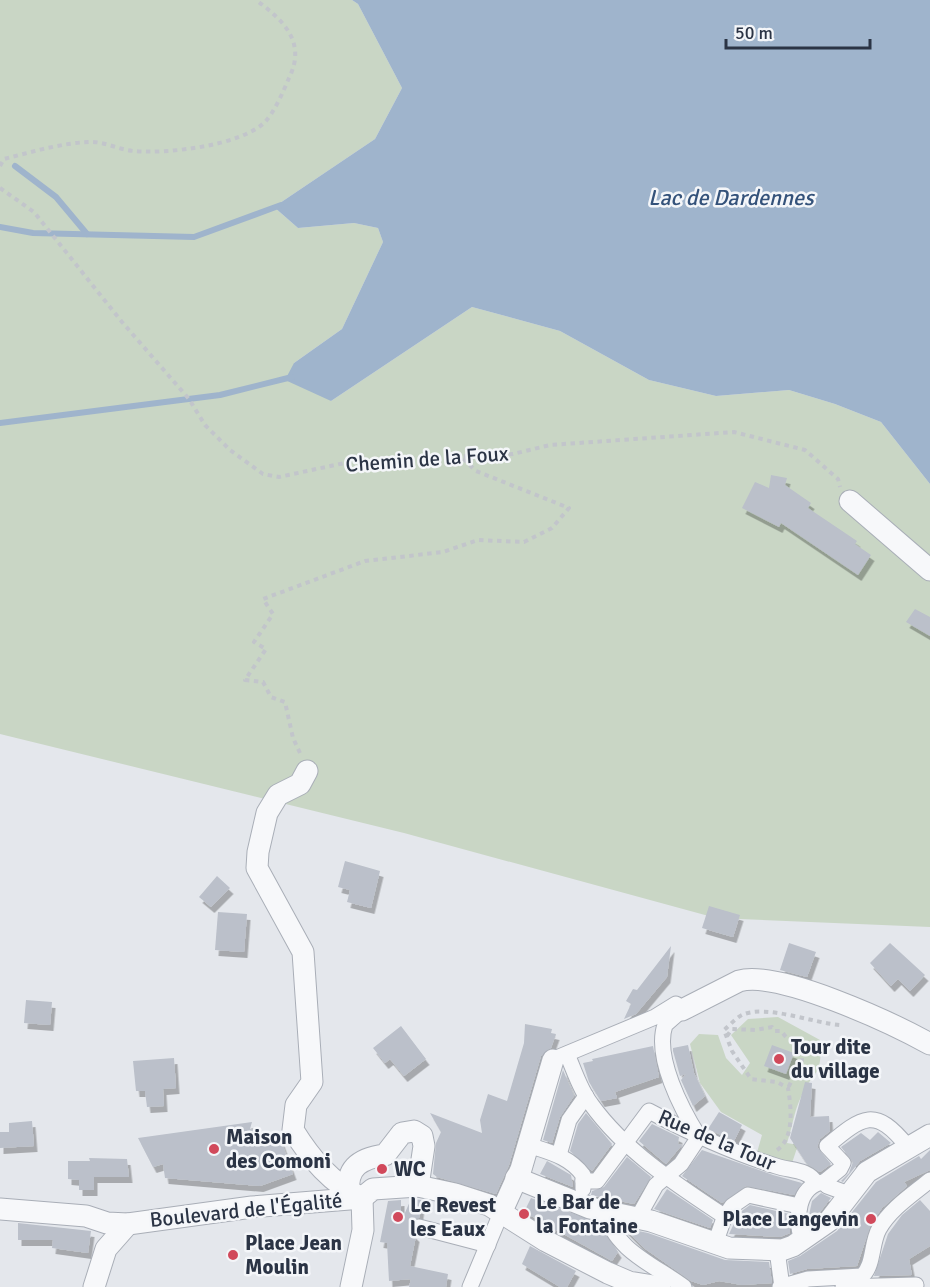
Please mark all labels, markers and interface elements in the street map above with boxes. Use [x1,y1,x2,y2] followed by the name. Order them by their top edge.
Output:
[726,12,870,50] scale bar
[735,22,773,44] text: 50 m
[648,184,816,211] water label: Lac de Dardennes
[345,440,510,478] street label: Chemin de la Foux
[791,1034,880,1084] place label: Tour dite du village
[772,1052,786,1066] marker: Tour dite du village
[654,1104,780,1177] street label: Rue de la Tour
[226,1124,331,1174] place label: Maison des Comoni
[207,1142,221,1156] marker: Maison des Comoni
[394,1156,426,1182] place label: WC
[375,1162,389,1176] marker: WC
[148,1187,344,1233] street label: Boulevard de l'Égalité
[536,1189,638,1239] place label: Le Bar de la Fontaine
[410,1192,496,1242] place label: Le Revest les Eaux
[722,1206,859,1232] place label: Place Langevin
[517,1207,531,1221] marker: Le Bar de la Fontaine
[391,1210,405,1224] marker: Le Revest les Eaux
[864,1212,878,1226] marker: Place Langevin
[245,1230,342,1280] place label: Place Jean Moulin
[226,1248,240,1262] marker: Place Jean Moulin

